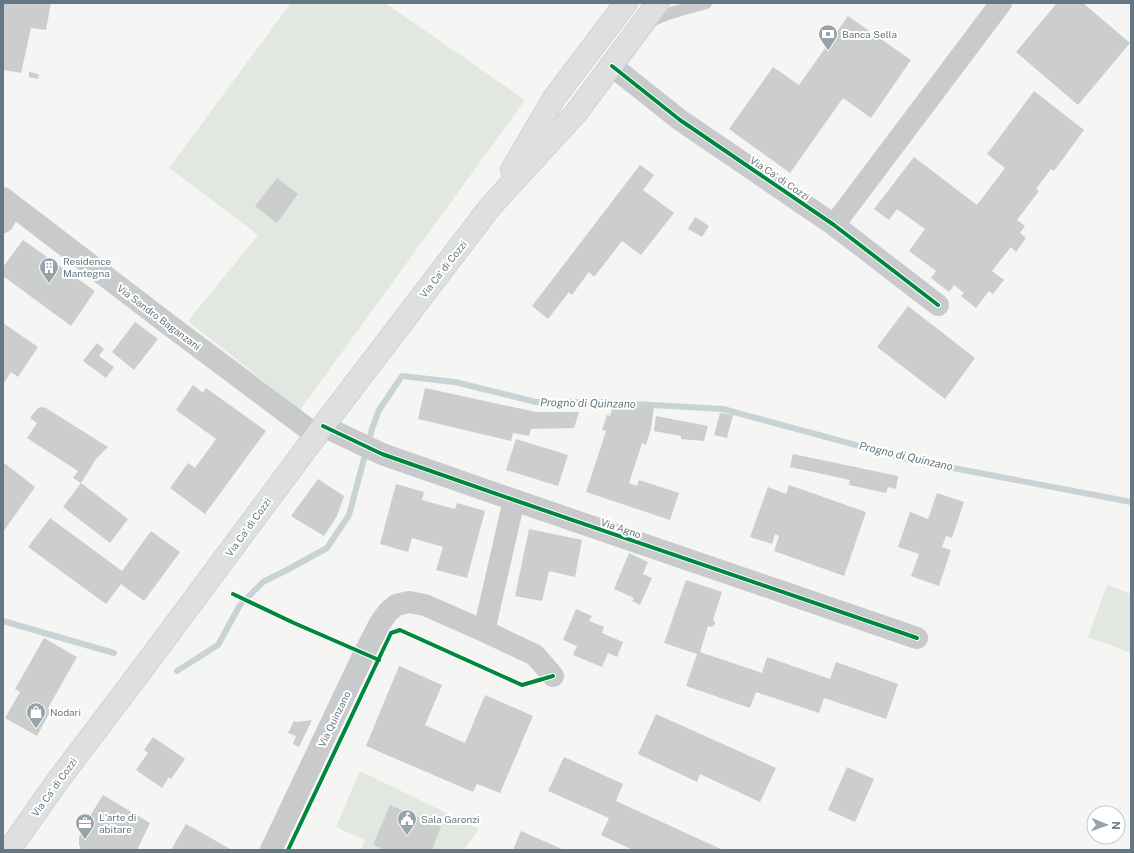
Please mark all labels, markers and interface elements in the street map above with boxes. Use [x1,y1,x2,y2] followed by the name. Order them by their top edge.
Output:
[817,23,839,51] bank icon: Banca Sella
[842,28,897,40] place label: Banca Sella
[748,154,812,202] street label: Via Ca' di Cozzi
[417,238,469,300] street label: Via Ca' di Cozzi
[63,255,112,279] place label: Residence Mantegna
[38,256,60,284] building icon: Residence Mantegna
[115,282,203,352] street label: Via Sandro Baganzani
[540,396,636,410] water label: Progno di Quinzano
[858,439,954,473] water label: Progno di Quinzano
[223,495,273,559] street label: Via Ca' di Cozzi
[599,516,643,541] street label: Via Agno
[315,689,353,749] street label: Via Quinzano
[25,701,47,729] shop icon: Nodari
[50,706,81,718] place label: Nodari
[29,755,79,819] street label: Via Ca' di Cozzi
[1086,805,1126,845] north arrow
[396,808,418,836] public building icon: Sala Garonzi
[99,811,136,835] place label: L'arte di abitare
[74,812,96,840] office icon: L'arte di abitare
[421,813,480,825] place label: Sala Garonzi
[1110,821,1122,830] text: N

